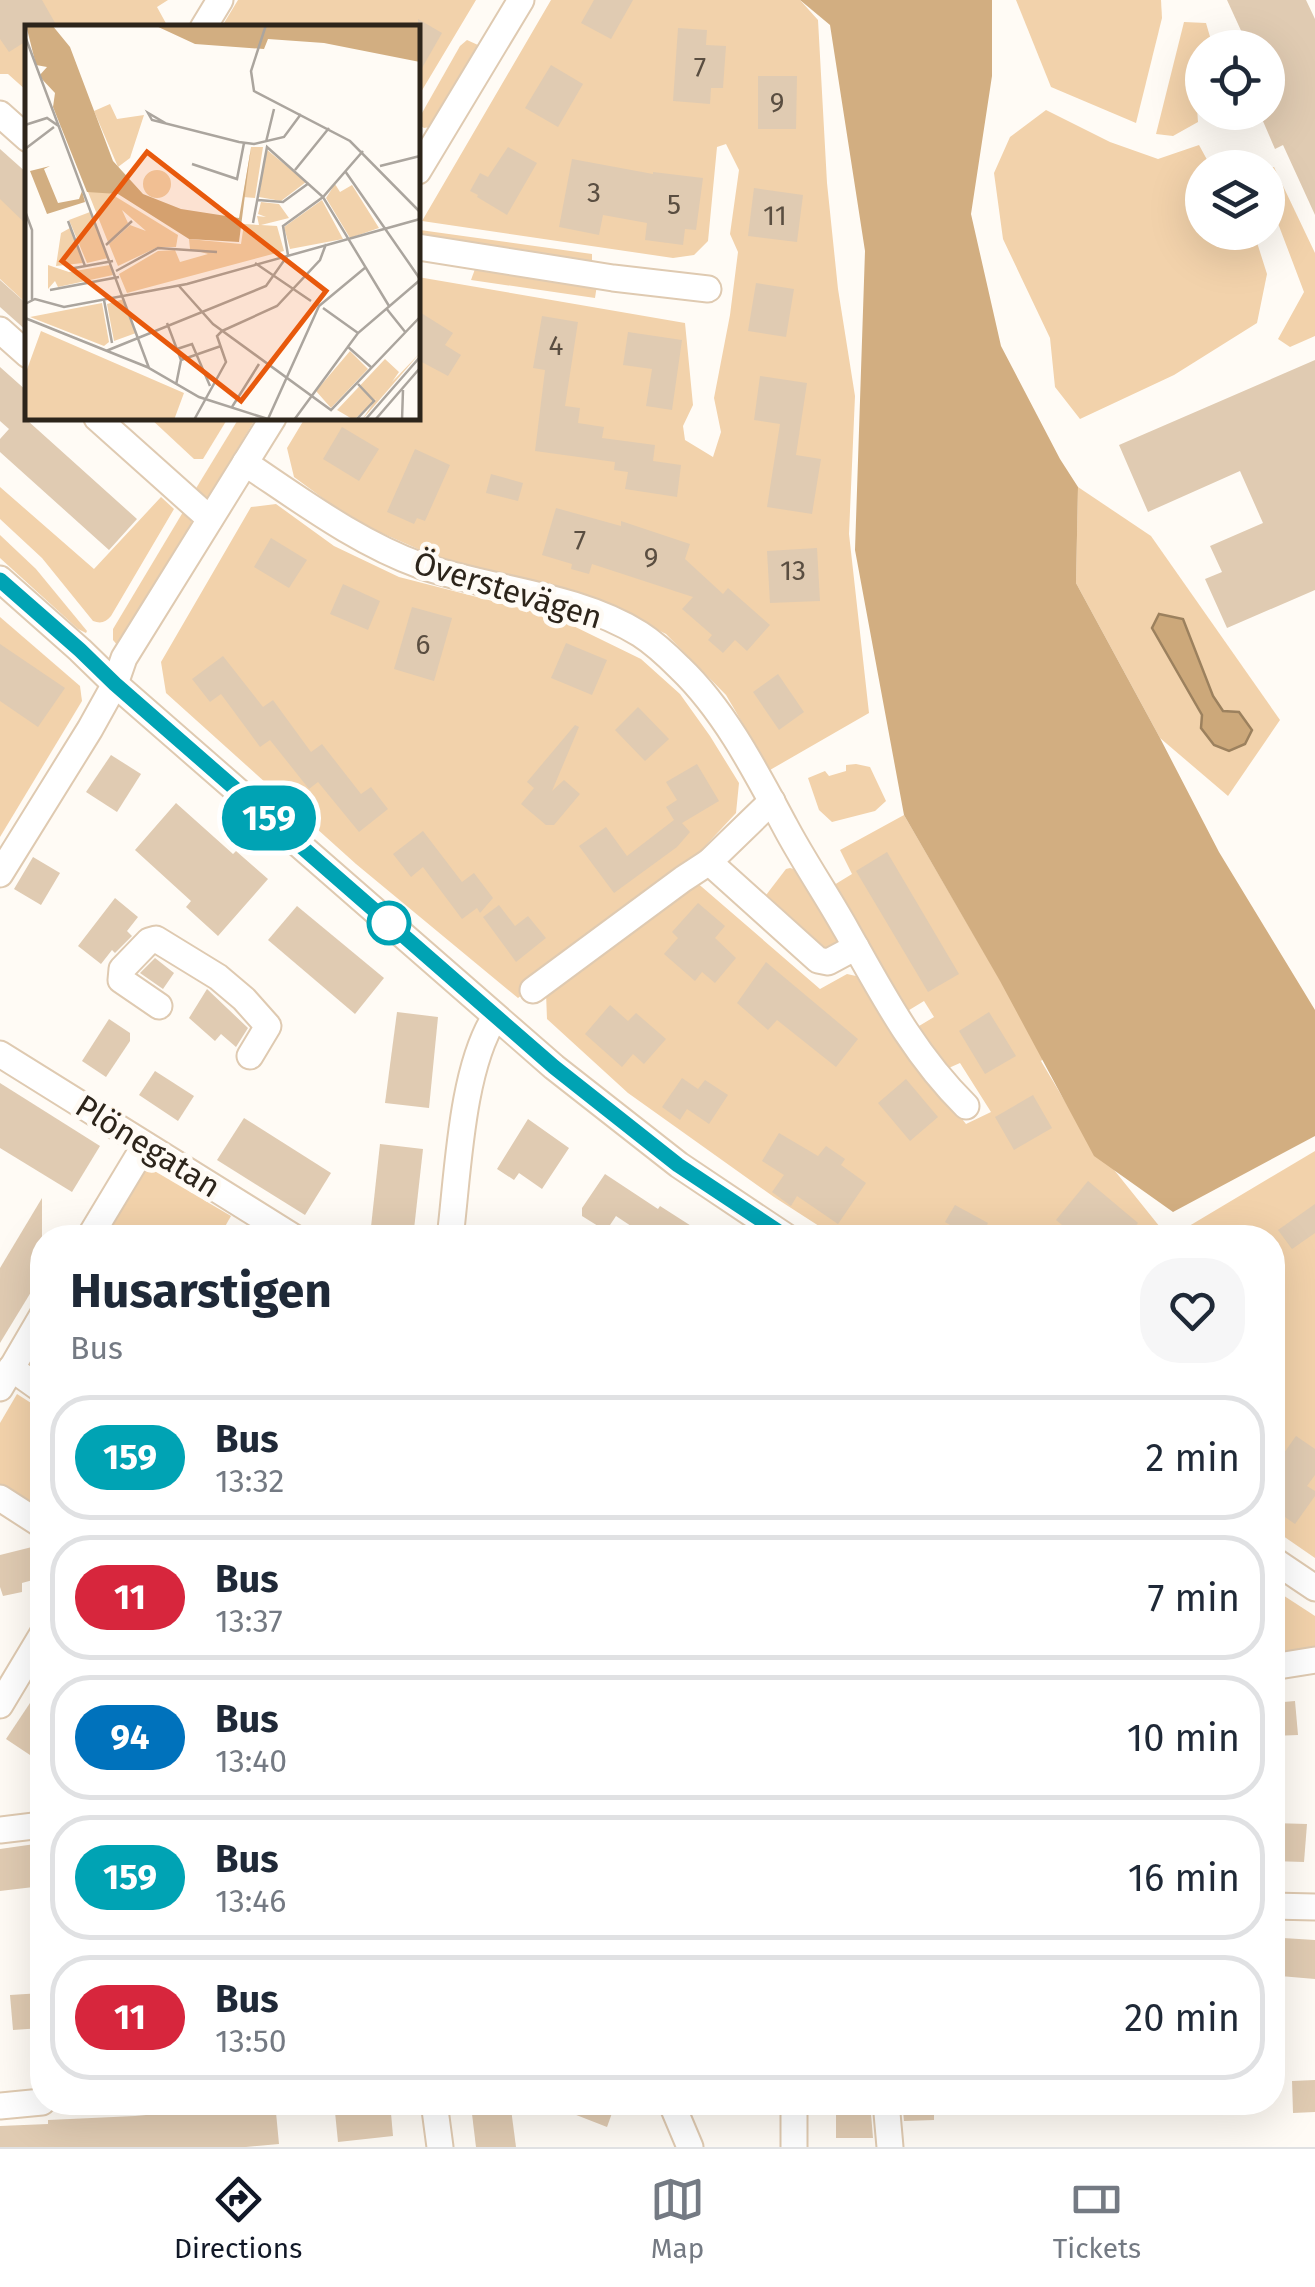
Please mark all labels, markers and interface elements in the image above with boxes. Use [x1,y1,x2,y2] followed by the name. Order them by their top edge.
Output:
[25,25,420,420] inset map
[1185,30,1285,250] map controls
[1185,30,1285,130] button: locate
[694,51,706,84] house number: 7
[770,86,784,119] house number: 9
[1185,150,1285,250] button: layers
[587,176,601,209] house number: 3
[667,188,681,221] house number: 5
[763,199,787,232] house number: 11
[549,329,564,362] house number: 4
[574,524,586,557] house number: 7
[644,541,658,574] house number: 9
[409,543,607,637] street label: Överstevägen
[780,554,806,587] house number: 13
[416,628,430,661] house number: 6
[212,786,326,850] line badge: 159
[242,797,296,839] text: 159
[368,902,410,944] unlabelled marker
[69,1087,227,1205] street label: Plönegatan
[1140,1258,1245,1363] button: heart
[70,1262,332,1320] text: Husarstigen
[70,1329,123,1367] text: Bus
[215,1416,279,1462] text: Bus
[1146,1435,1240,1481] text: 2 min
[103,1436,157,1478] text: 159
[215,1462,284,1500] text: 13:32
[215,1556,279,1602] text: Bus
[1148,1575,1240,1621] text: 7 min
[114,1576,146,1618] text: 11
[215,1602,283,1640] text: 13:37
[215,1696,279,1742] text: Bus
[1127,1715,1240,1761] text: 10 min
[110,1716,150,1758] text: 94
[215,1742,287,1780] text: 13:40
[215,1836,279,1882] text: Bus
[1128,1855,1240,1901] text: 16 min
[103,1856,157,1898] text: 159
[215,1882,286,1920] text: 13:46
[215,1976,279,2022] text: Bus
[1124,1995,1240,2041] text: 20 min
[114,1996,146,2038] text: 11
[215,2022,287,2060] text: 13:50
[174,2172,302,2265] tab: Directions
[650,2172,705,2265] tab: Map
[1053,2172,1141,2265] tab: Tickets

